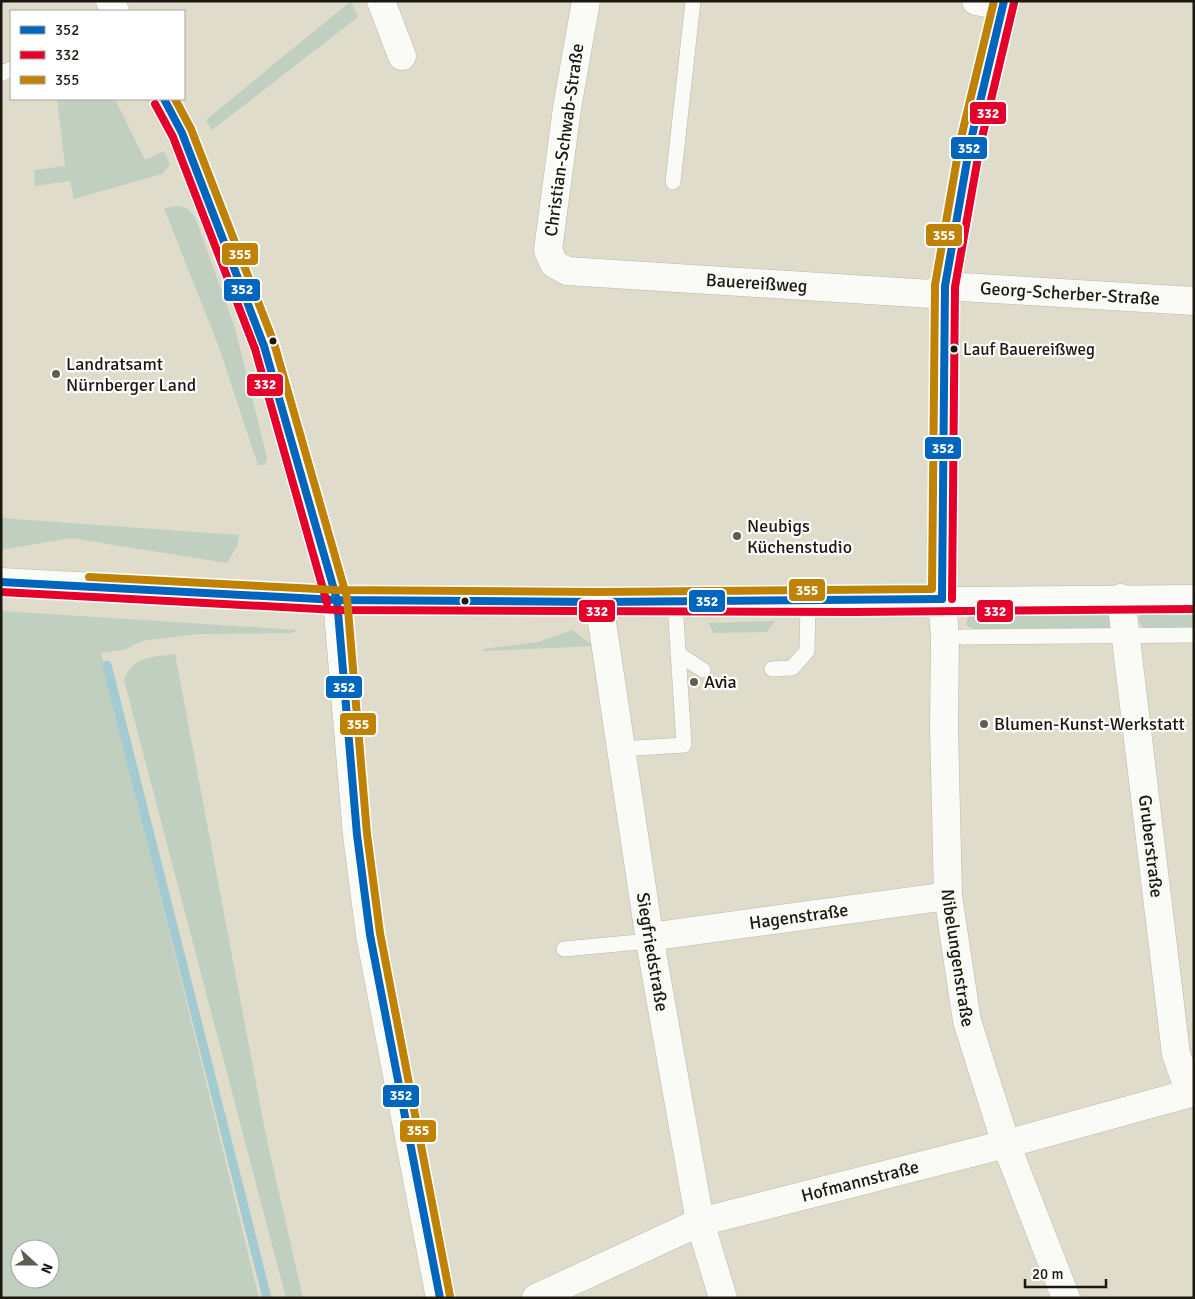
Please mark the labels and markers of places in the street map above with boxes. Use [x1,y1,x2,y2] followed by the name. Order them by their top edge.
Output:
[268,336,278,346] unlabelled marker
[963,339,1095,360] place label: Lauf Bauereißweg
[949,344,959,354] marker: Lauf Bauereißweg
[66,353,196,396] place label: Landratsamt Nürnberger Land
[50,368,62,380] marker: Landratsamt Nürnberger Land
[747,515,852,558] place label: Neubigs Küchenstudio
[731,530,743,542] marker: Neubigs Küchenstudio
[460,596,470,606] unlabelled marker
[704,671,737,693] place label: Avia
[688,676,700,688] marker: Avia
[994,713,1185,735] place label: Blumen-Kunst-Werkstatt
[978,718,990,730] marker: Blumen-Kunst-Werkstatt

